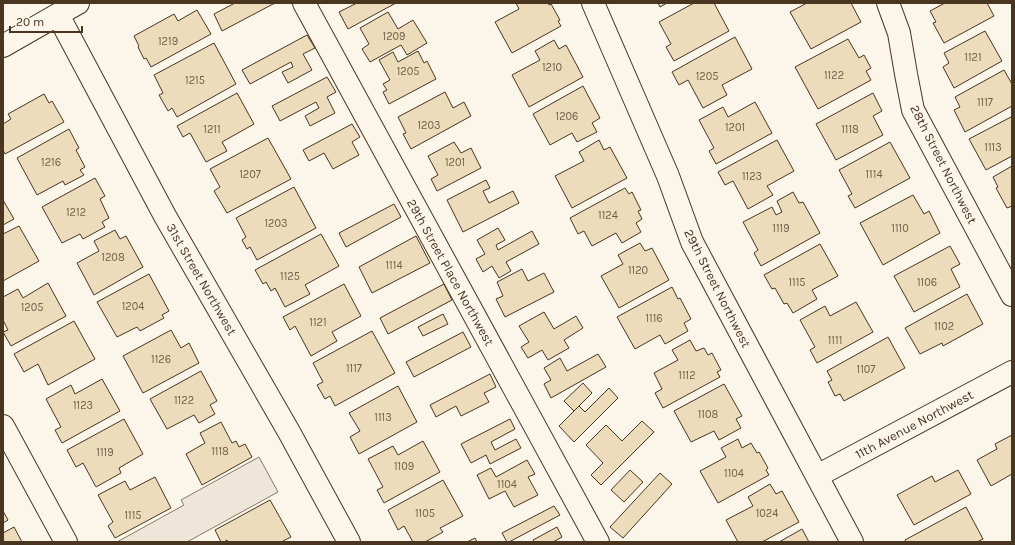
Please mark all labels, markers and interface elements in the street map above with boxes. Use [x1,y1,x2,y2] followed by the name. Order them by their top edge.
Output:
[10,8,82,34] scale bar
[16,15,44,29] text: 20 m
[383,30,405,43] house number: 1209
[158,35,178,48] house number: 1219
[964,51,982,64] house number: 1121
[542,61,562,74] house number: 1210
[397,65,419,78] house number: 1205
[824,69,844,82] house number: 1122
[696,70,718,83] house number: 1205
[185,74,205,87] house number: 1215
[977,96,993,109] house number: 1117
[907,102,980,226] street label: 28th Street Northwest
[556,110,578,123] house number: 1206
[417,119,441,132] house number: 1203
[725,121,745,134] house number: 1201
[203,123,221,136] house number: 1211
[841,123,859,136] house number: 1118
[984,141,1002,154] house number: 1113
[41,156,61,169] house number: 1216
[445,156,465,169] house number: 1201
[239,168,261,181] house number: 1207
[865,168,883,181] house number: 1114
[742,170,762,183] house number: 1123
[404,196,497,348] street label: 29th Street Place Northwest
[66,206,86,219] house number: 1212
[598,209,618,222] house number: 1124
[264,217,288,230] house number: 1203
[163,221,240,338] street label: 31st Street Northwest
[772,222,790,235] house number: 1119
[891,222,909,235] house number: 1110
[681,226,754,350] street label: 29th Street Northwest
[101,251,125,264] house number: 1208
[385,259,403,272] house number: 1114
[628,264,648,277] house number: 1120
[280,270,300,283] house number: 1125
[788,276,806,289] house number: 1115
[917,276,937,289] house number: 1106
[122,300,144,313] house number: 1204
[21,301,43,314] house number: 1205
[645,312,663,325] house number: 1116
[309,316,327,329] house number: 1121
[934,320,954,333] house number: 1102
[828,334,842,347] house number: 1111
[151,353,171,366] house number: 1126
[346,362,362,375] house number: 1117
[857,363,875,376] house number: 1107
[678,369,696,382] house number: 1112
[853,387,976,462] street label: 11th Avenue Northwest
[174,394,194,407] house number: 1122
[73,399,93,412] house number: 1123
[698,408,719,421] house number: 1108
[374,411,392,424] house number: 1113
[211,445,229,458] house number: 1118
[96,446,114,459] house number: 1119
[394,460,414,473] house number: 1109
[724,467,744,480] house number: 1104
[497,478,517,491] house number: 1104
[415,507,435,520] house number: 1105
[756,507,778,520] house number: 1024
[124,509,142,522] house number: 1115

